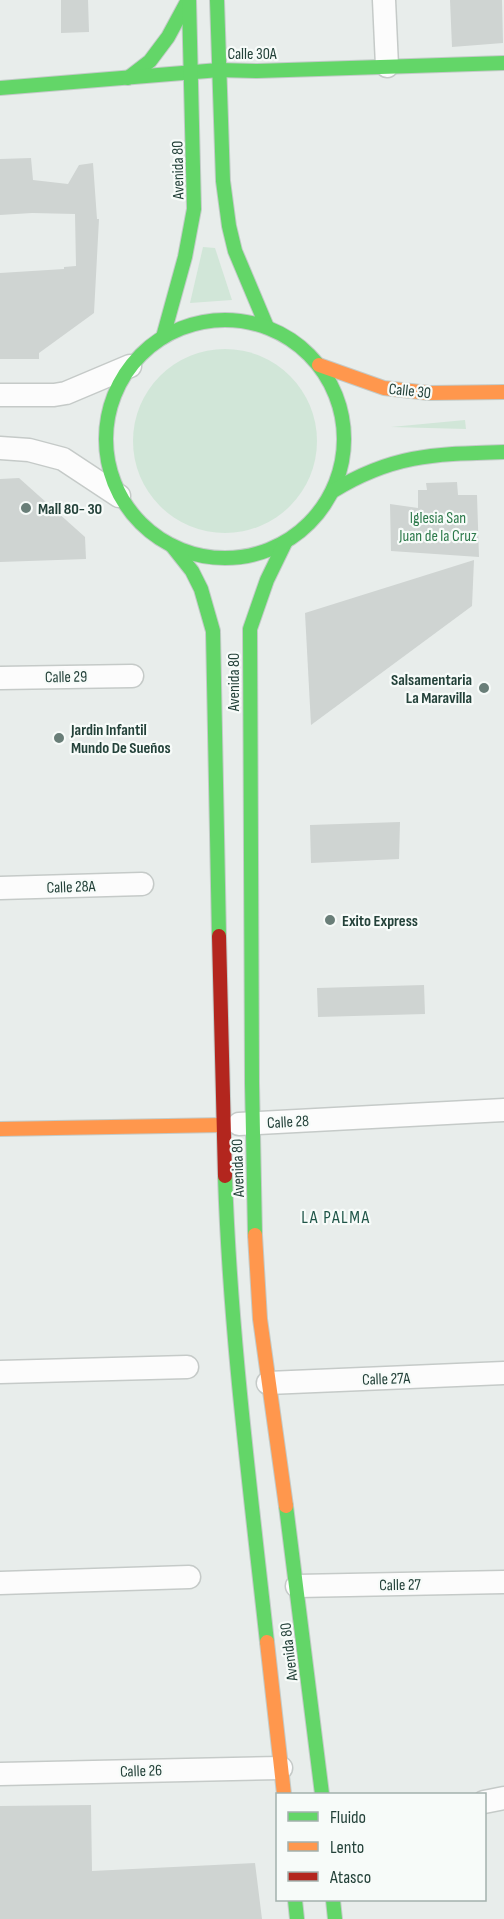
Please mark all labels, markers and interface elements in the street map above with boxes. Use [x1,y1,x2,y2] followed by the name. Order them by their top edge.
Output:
[227,45,277,64] street label: Calle 30A
[168,141,189,200] street label: Avenida 80
[388,380,432,403] street label: Calle 30
[38,500,102,519] place label: Mall 80- 30
[19,501,33,515] marker: Mall 80- 30
[398,509,477,546] park label: Iglesia San Juan de la Cruz
[225,653,244,712] street label: Avenida 80
[45,668,87,687] street label: Calle 29
[391,671,472,708] place label: Salsamentaria La Maravilla
[477,681,491,695] marker: Salsamentaria La Maravilla
[70,721,171,758] place label: Jardin Infantil Mundo De Sueños
[52,731,66,745] marker: Jardin Infantil Mundo De Sueños
[46,877,96,898] street label: Calle 28A
[342,912,418,931] place label: Exito Express
[323,913,337,927] marker: Exito Express
[267,1112,310,1133] street label: Calle 28
[228,1138,249,1199] street label: Avenida 80
[301,1207,371,1228] district label: LA PALMA
[362,1369,411,1390] street label: Calle 27A
[379,1576,422,1595] street label: Calle 27
[276,1622,303,1683] street label: Avenida 80
[120,1761,162,1782] street label: Calle 26
[276,1793,486,1901] legend
[330,1807,366,1828] text: Fluido
[330,1837,364,1858] text: Lento
[329,1867,371,1888] text: Atasco

